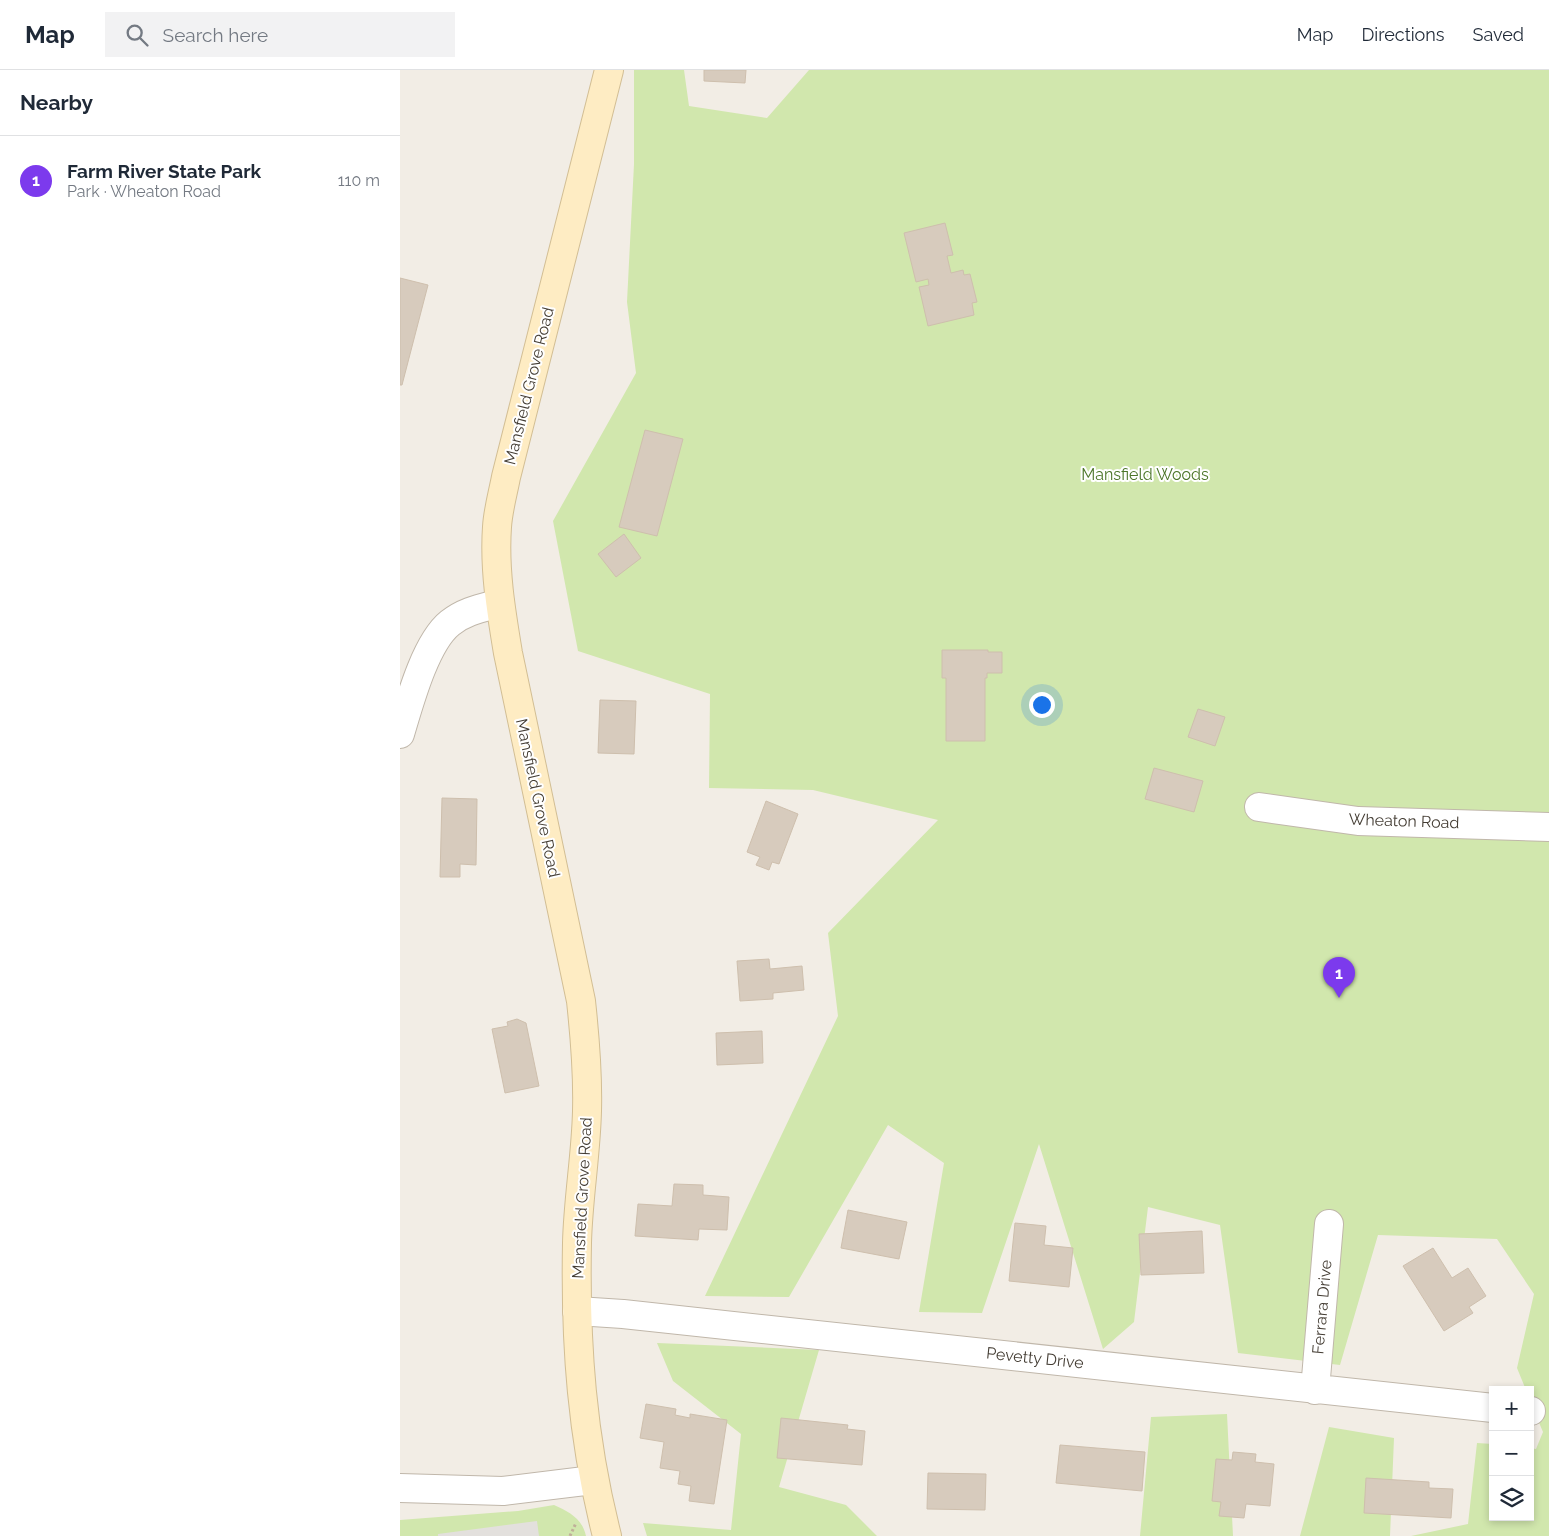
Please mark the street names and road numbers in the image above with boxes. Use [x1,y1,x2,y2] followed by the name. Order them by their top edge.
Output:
[500,305,558,467] street label: Mansfield Grove Road
[512,717,564,879] street label: Mansfield Grove Road
[1348,810,1460,832] street label: Wheaton Road
[568,1117,596,1279] street label: Mansfield Grove Road
[1308,1259,1336,1355] street label: Ferrara Drive
[985,1343,1085,1373] street label: Pevetty Drive

